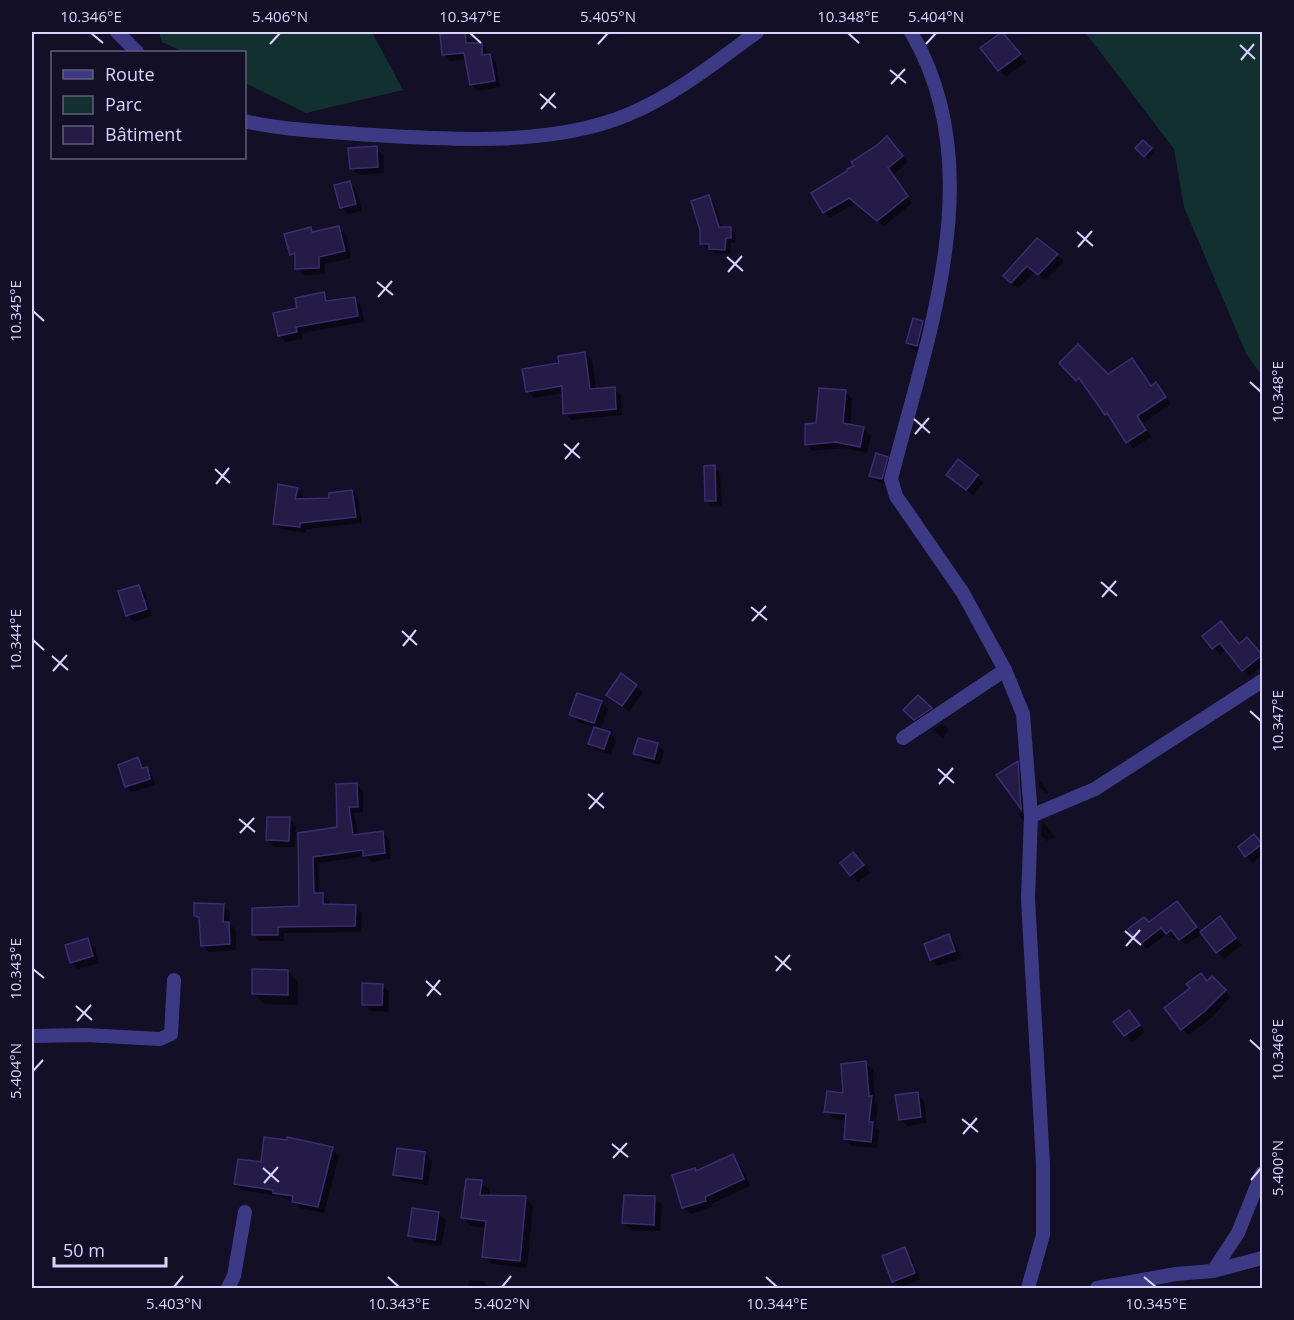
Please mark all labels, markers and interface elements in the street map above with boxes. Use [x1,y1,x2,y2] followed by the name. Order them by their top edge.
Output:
[60,6,122,26] text: 10.346°E
[252,6,308,26] text: 5.406°N
[439,6,501,26] text: 10.347°E
[580,6,636,26] text: 5.405°N
[817,6,879,26] text: 10.348°E
[908,6,964,26] text: 5.404°N
[51,51,246,159] legend
[105,62,155,86] text: Route
[105,92,142,116] text: Parc
[105,122,182,146] text: Bâtiment
[5,280,25,342] text: 10.345°E
[1267,361,1287,423] text: 10.348°E
[5,609,25,671] text: 10.344°E
[1267,690,1287,752] text: 10.347°E
[5,938,25,1000] text: 10.343°E
[1267,1019,1287,1081] text: 10.346°E
[5,1043,25,1099] text: 5.404°N
[1267,1140,1287,1196] text: 5.400°N
[54,1230,166,1268] scale bar
[63,1238,105,1262] text: 50 m
[146,1293,202,1313] text: 5.403°N
[368,1293,430,1313] text: 10.343°E
[474,1293,530,1313] text: 5.402°N
[746,1293,808,1313] text: 10.344°E
[1125,1293,1187,1313] text: 10.345°E

